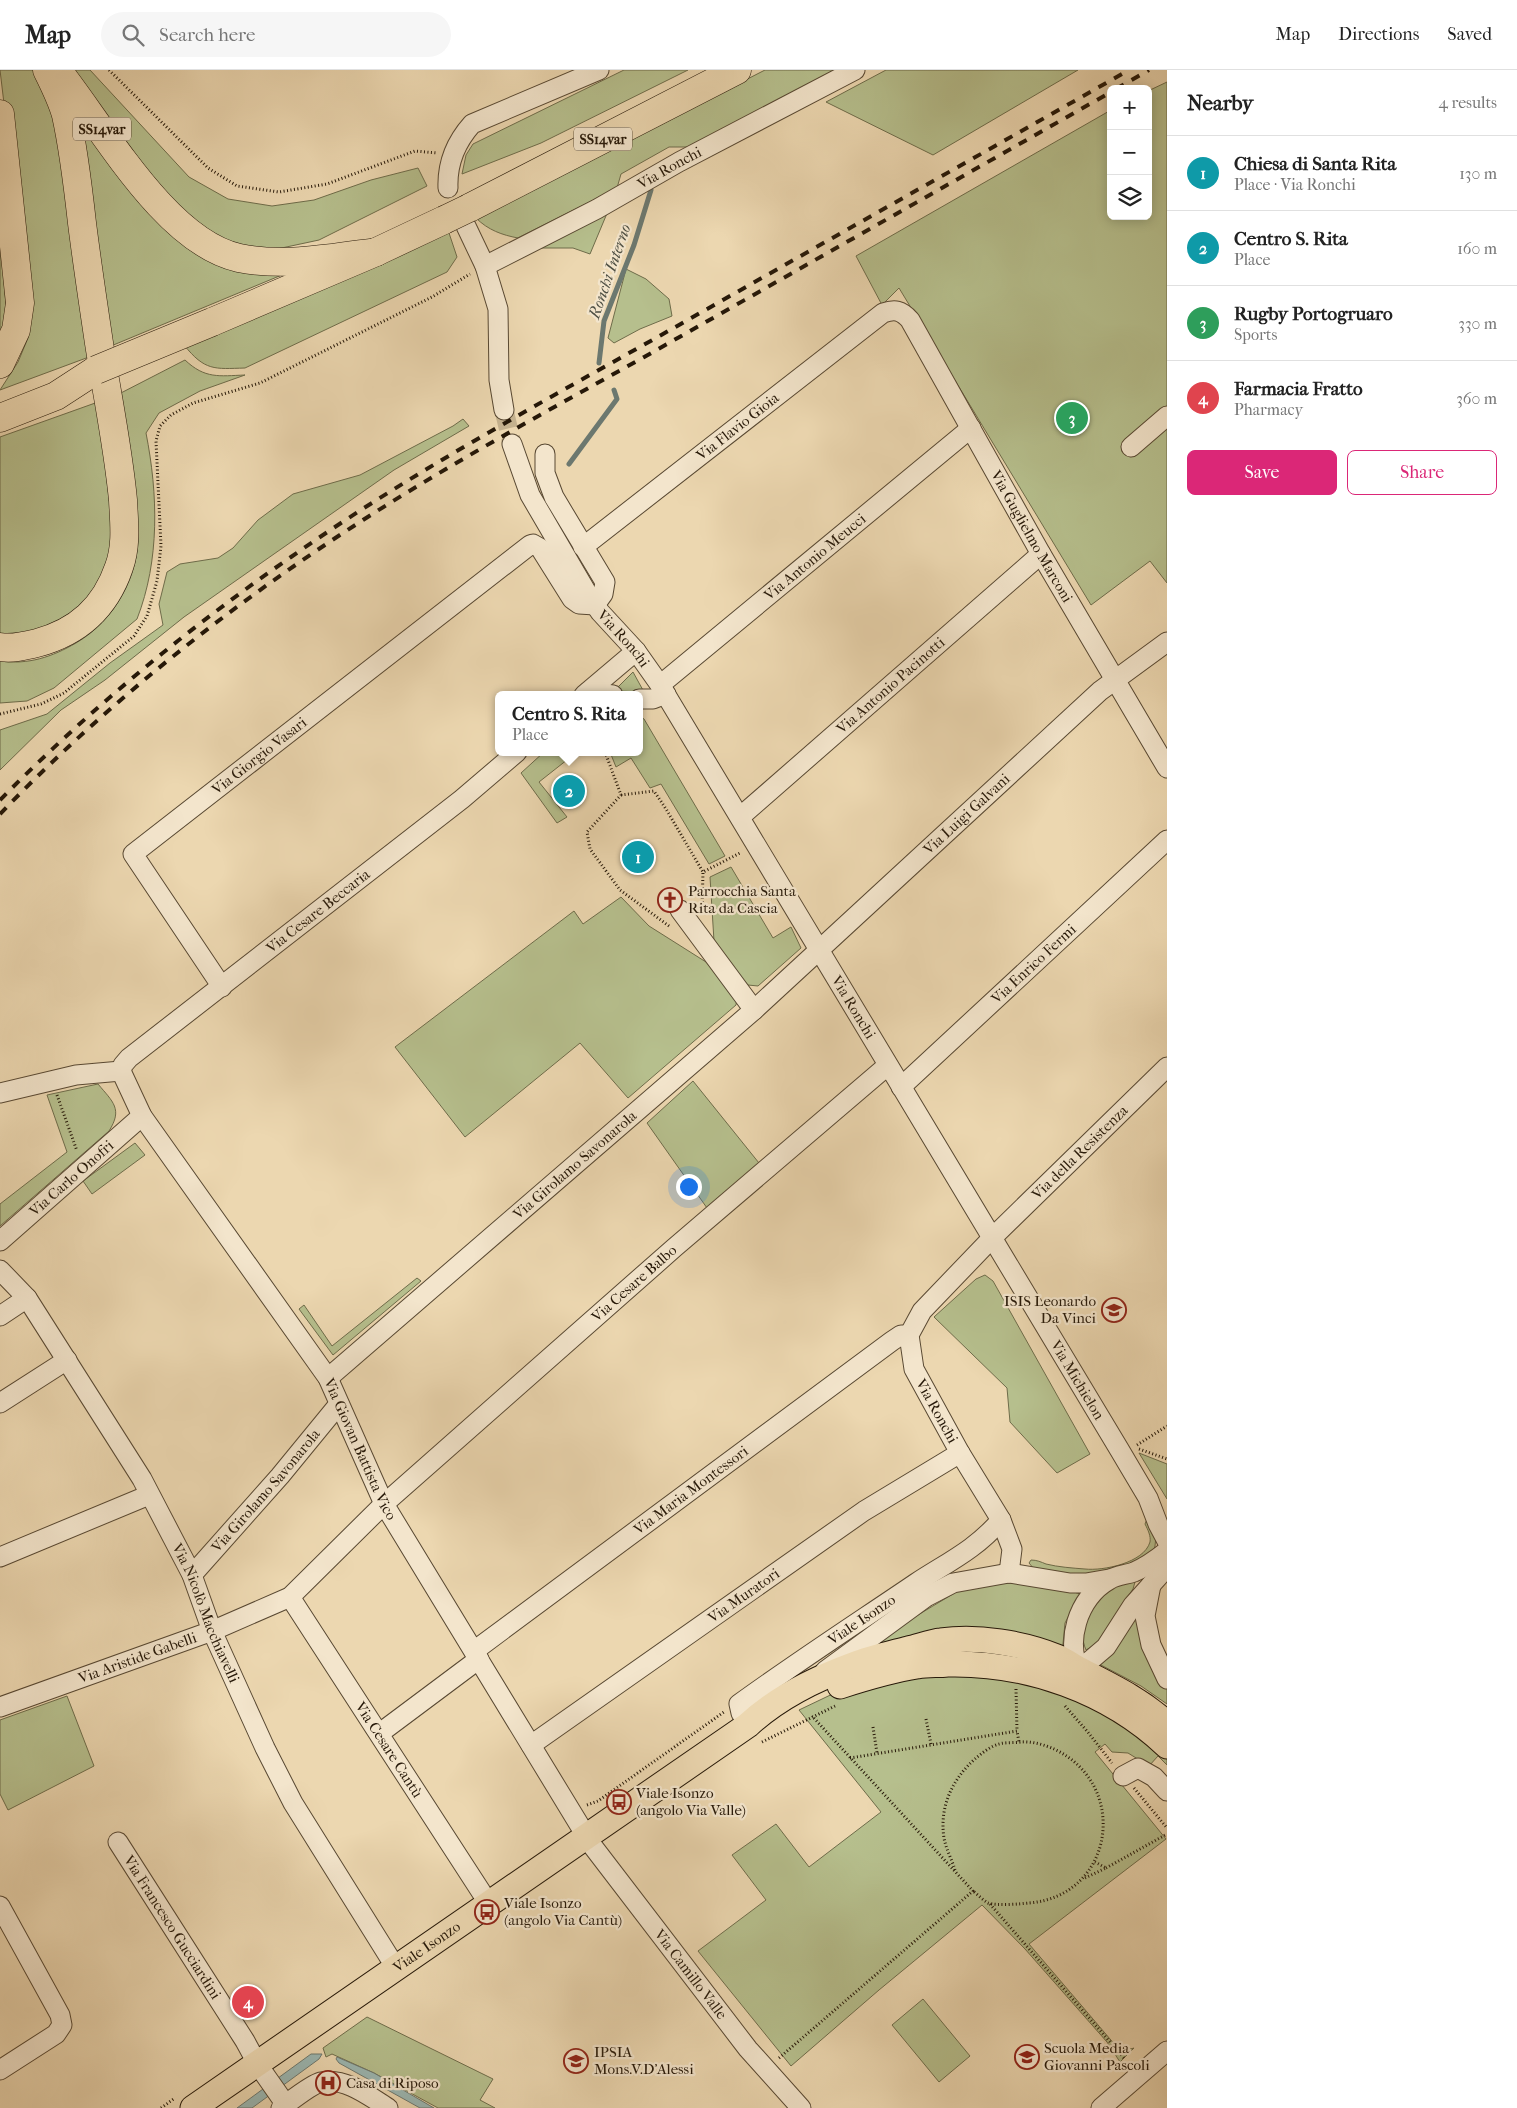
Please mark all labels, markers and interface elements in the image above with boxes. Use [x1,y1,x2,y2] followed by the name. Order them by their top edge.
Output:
[101,12,451,57] search box
[25,21,71,49] text: Map
[119,21,147,49] icon: search
[159,24,255,46] text: Search here
[1276,24,1310,45] text: Map
[1338,24,1419,45] text: Directions
[1447,24,1492,45] text: Saved
[1107,85,1152,220] map controls
[1107,85,1152,130] button: +
[1187,91,1253,115] text: Nearby
[1439,93,1497,112] text: 4 results
[73,118,131,140] road number: SS14var
[574,128,632,150] road number: SS14var
[1107,130,1152,175] button: −
[633,143,705,193] street label: Via Ronchi
[1234,153,1396,175] text: Chiesa di Santa Rita
[1200,164,1206,183] text: 1
[1459,164,1497,183] text: 130 m
[1107,175,1152,220] button: layers
[1234,175,1356,194] text: Place · Via Ronchi
[584,221,635,322] water label: Ronchi Interno
[1234,228,1348,250] text: Centro S. Rita
[1199,239,1207,258] text: 2
[1457,239,1497,258] text: 160 m
[1234,250,1270,269] text: Place
[1234,303,1393,325] text: Rugby Portogruaro
[1200,314,1206,333] text: 3
[1458,314,1497,333] text: 330 m
[1234,325,1277,344] text: Sports
[1234,378,1363,400] text: Farmacia Fratto
[692,388,783,465] street label: Via Flavio Gioia
[1198,389,1208,408] text: 4
[1456,389,1497,408] text: 360 m
[1056,399,1088,437] pin: 3
[1234,400,1303,419] text: Pharmacy
[1187,450,1337,495] button: Save
[1347,450,1497,495] button: Share
[987,466,1077,606] street label: Via Guglielmo Marconi
[760,509,870,605] street label: Via Antonio Meucci
[593,605,654,671] street label: Via Ronchi
[832,633,949,738] street label: Via Antonio Pacinotti
[495,691,643,756] popup
[512,703,626,725] text: Centro S. Rita
[207,713,311,799] street label: Via Giorgio Vasari
[512,725,548,744] text: Place
[919,769,1014,859] street label: Via Luigi Galvani
[553,772,585,810] pin: 2
[622,838,654,876] pin: 1
[262,864,374,958] street label: Via Cesare Beccaria
[688,882,797,917] place label: Parrocchia Santa Rita da Cascia
[657,887,683,913] church icon: Parrocchia Santa Rita da Cascia
[987,920,1080,1008] street label: Via Enrico Fermi
[827,971,880,1043] street label: Via Ronchi
[1027,1101,1132,1204] street label: Via della Resistenza
[509,1106,641,1224] street label: Via Girolamo Savonarola
[25,1136,118,1221] street label: Via Carlo Onofri
[676,1174,702,1200] your location
[587,1241,681,1326] street label: Via Cesare Balbo
[1004,1292,1097,1327] place label: ISIS Leonardo Da Vinci
[1101,1297,1127,1323] school or university icon: ISIS Leonardo Da Vinci
[1046,1336,1108,1423] street label: Via Michielon
[320,1374,401,1524] street label: Via Giovan Battista Vico
[912,1375,962,1447] street label: Via Ronchi
[207,1425,324,1557] street label: Via Girolamo Savonarola
[629,1442,752,1539] street label: Via Maria Montessori
[168,1539,243,1686] street label: Via Nicolò Macchiavelli
[704,1564,783,1627] street label: Via Muratori
[824,1590,899,1649] street label: Viale Isonzo
[75,1628,200,1688] street label: Via Aristide Gabelli
[351,1697,427,1802] street label: Via Cesare Cantù
[635,1784,746,1819] place label: Viale Isonzo (angolo Via Valle)
[606,1789,632,1815] bus stop icon: Viale Isonzo (angolo Via Valle)
[119,1851,225,2003] street label: Via Francesco Gucciardini
[503,1894,622,1929] place label: Viale Isonzo (angolo Via Cantù)
[474,1899,500,1925] bus stop icon: Viale Isonzo (angolo Via Cantù)
[389,1917,464,1977] street label: Viale Isonzo
[650,1925,731,2023] street label: Via Camillo Valle
[232,1983,264,2021] pin: 4
[1044,2039,1150,2074] place label: Scuola Media Giovanni Pascoli
[594,2043,694,2078] place label: IPSIA Mons.V.D'Alessi
[1014,2044,1040,2070] school or university icon: Scuola Media Giovanni Pascoli
[563,2048,589,2074] school or university icon: IPSIA Mons.V.D'Alessi
[315,2070,341,2096] hospital icon: Casa di Riposo
[346,2074,439,2092] place label: Casa di Riposo

